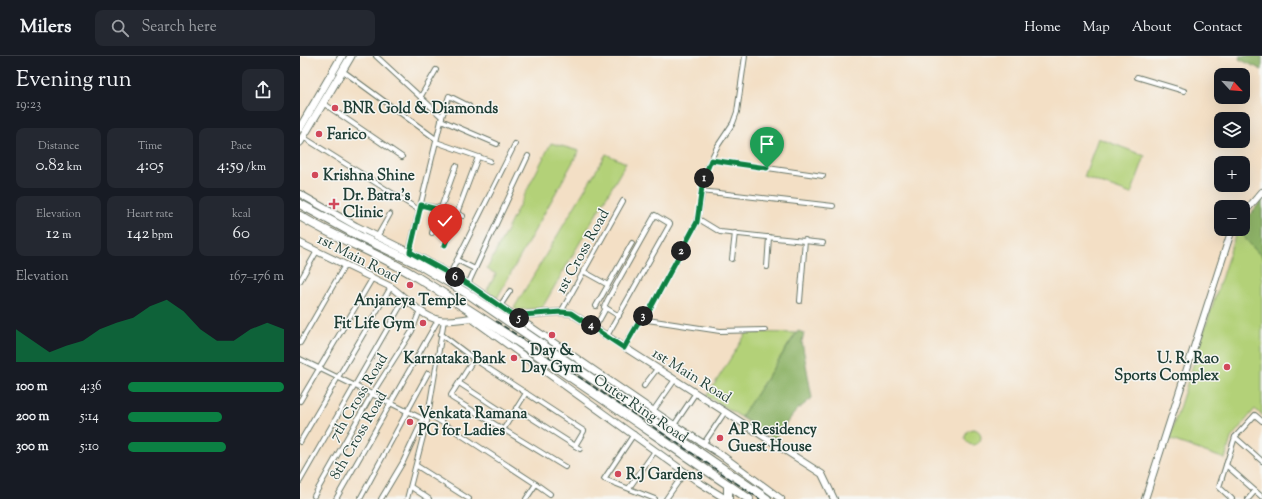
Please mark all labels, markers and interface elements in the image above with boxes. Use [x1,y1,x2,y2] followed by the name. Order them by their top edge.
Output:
[95,10,375,46] search box
[20,14,71,41] text: Milers
[109,17,131,39] icon: search
[141,17,217,38] text: Search here
[1024,18,1061,38] text: Home
[1083,18,1110,38] text: Map
[1132,18,1171,38] text: About
[1193,18,1242,38] text: Contact
[16,65,132,97] text: Evening run
[1214,68,1250,104] north arrow
[1214,68,1250,236] map controls
[242,69,284,111] button: share
[16,96,41,114] text: 19:23
[343,99,498,120] place label: BNR Gold & Diamonds
[330,103,340,113] marker: BNR Gold & Diamonds
[1214,112,1250,148] button: layers
[327,125,367,146] place label: Farico
[750,127,784,168] pin
[314,129,324,139] marker: Farico
[756,133,778,155] icon: arrive
[38,138,79,154] text: Distance
[138,138,162,154] text: Time
[231,138,252,154] text: Pace
[35,154,65,178] text: 0.82
[136,154,164,178] text: 4:05
[217,154,244,178] text: 4:59
[1214,156,1250,192] button: +
[65,159,82,175] text: km
[244,159,266,175] text: /km
[323,166,415,187] place label: Krishna Shine
[694,168,714,188] pin: 1
[310,170,320,180] marker: Krishna Shine
[702,170,706,186] text: 1
[343,186,411,224] place label: Dr. Batra's Clinic
[328,198,340,210] marker: Dr. Batra's Clinic
[1214,200,1250,236] button: −
[428,204,462,245] pin
[551,205,615,298] street label: 1st Cross Road
[36,206,81,222] text: Elevation
[127,206,173,222] text: Heart rate
[232,206,251,222] text: kcal
[434,210,456,232] icon: check
[46,222,60,246] text: 12
[127,222,149,246] text: 142
[233,222,250,246] text: 60
[60,227,71,243] text: m
[149,227,173,243] text: bpm
[313,230,404,289] street label: 1st Main Road
[671,241,691,261] pin: 2
[678,243,684,259] text: 2
[445,267,465,287] pin: 6
[16,268,69,286] text: Elevation
[230,268,284,286] text: 167–176 m
[452,269,458,285] text: 6
[405,280,415,290] marker: Anjaneya Temple
[354,291,466,312] place label: Anjaneya Temple
[633,306,653,326] pin: 3
[509,308,529,328] pin: 5
[641,308,645,324] text: 3
[517,310,521,326] text: 5
[334,314,416,335] place label: Fit Life Gym
[581,315,601,335] pin: 4
[588,317,594,333] text: 4
[418,318,428,328] marker: Fit Life Gym
[547,330,557,340] marker: Day & Day Gym
[521,341,583,379] place label: Day & Day Gym
[647,344,735,409] street label: 1st Main Road
[325,349,394,446] street label: 7th Cross Road
[403,349,507,370] place label: Karnataka Bank
[1114,349,1220,387] place label: U. R. Rao Sports Complex
[509,353,519,363] marker: Karnataka Bank
[1222,362,1232,372] marker: U. R. Rao Sports Complex
[589,370,692,449] street label: Outer Ring Road
[16,378,48,396] text: 100 m
[80,378,102,396] text: 4:36
[325,387,393,484] street label: 8th Cross Road
[418,404,528,442] place label: Venkata Ramana PG for Ladies
[16,408,49,426] text: 200 m
[80,408,99,426] text: 5:14
[405,417,415,427] marker: Venkata Ramana PG for Ladies
[728,420,818,458] place label: AP Residency Guest House
[715,433,725,443] marker: AP Residency Guest House
[16,438,48,456] text: 300 m
[80,438,99,456] text: 5:10
[626,465,703,486] place label: R.J Gardens
[613,469,623,479] marker: R.J Gardens

